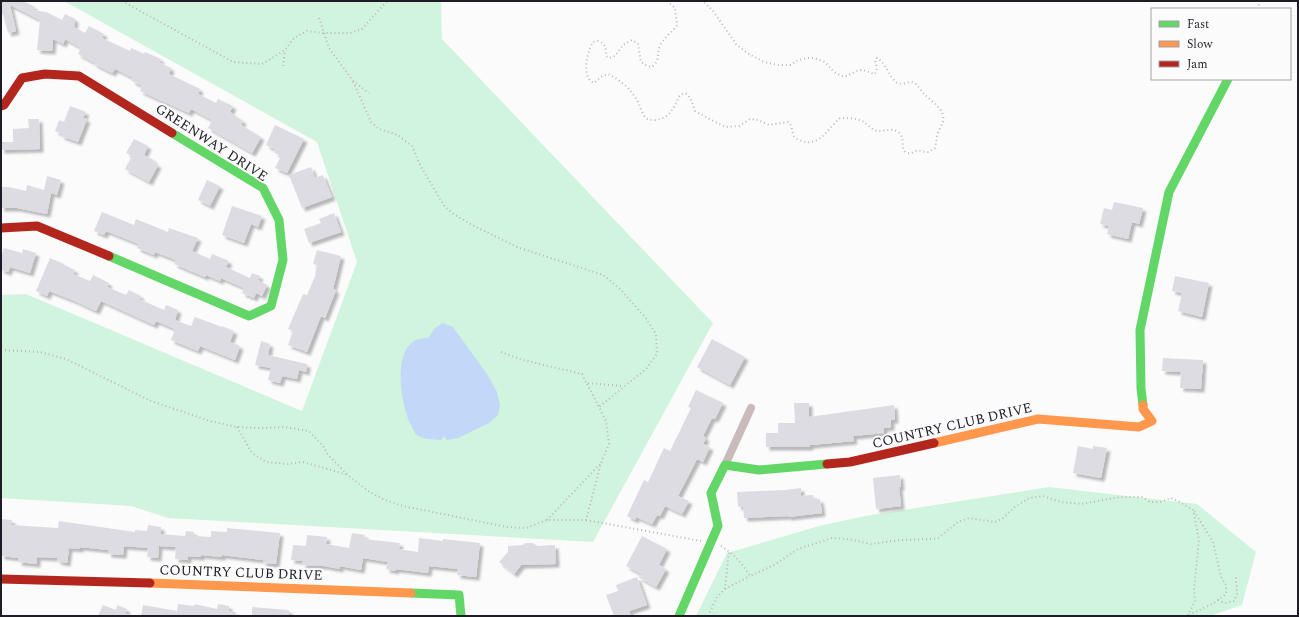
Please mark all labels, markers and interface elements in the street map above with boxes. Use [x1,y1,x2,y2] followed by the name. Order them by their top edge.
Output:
[1151,8,1291,80] legend
[1187,15,1209,34] text: Fast
[1187,35,1213,54] text: Slow
[1187,55,1208,74] text: Jam
[151,98,272,187] street label: GREENWAY DRIVE
[870,397,1034,454] street label: COUNTRY CLUB DRIVE
[159,559,323,586] street label: COUNTRY CLUB DRIVE

